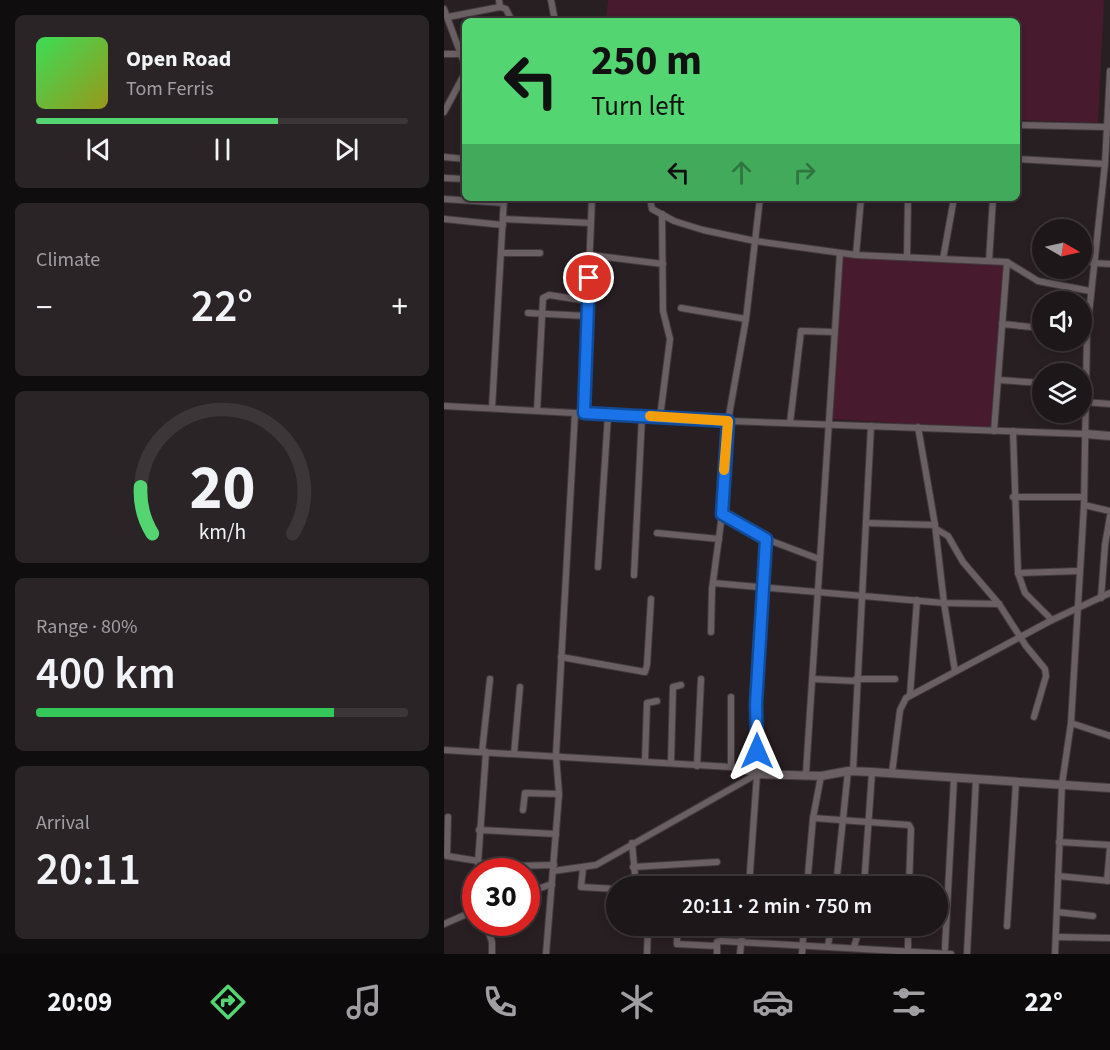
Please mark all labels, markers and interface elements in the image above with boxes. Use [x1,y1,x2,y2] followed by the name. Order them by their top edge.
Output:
[591,31,702,91] text: 250 m
[492,42,570,120] icon: left
[126,43,231,75] text: Open Road
[126,75,214,103] text: Tom Ferris
[591,87,685,126] text: Turn left
[82,133,115,166] icon: previous
[206,133,239,166] icon: pause
[330,133,363,166] icon: next
[662,156,695,189] icon: left
[725,156,758,189] icon: ahead
[788,156,821,189] icon: right
[1032,219,1092,279] north arrow
[1032,219,1092,423] map controls
[36,246,100,274] text: Climate
[563,252,614,303] pin
[572,261,605,294] icon: arrive
[191,275,253,339] text: 22°
[36,284,52,331] text: −
[392,284,408,331] text: +
[1032,291,1092,351] button: sound
[1032,363,1092,423] button: layers
[189,444,255,533] text: 20
[198,517,246,548] text: km/h
[36,613,137,641] text: Range · 80%
[36,642,176,706] text: 400 km
[725,719,789,783] position arrow
[36,809,90,837] text: Arrival
[36,838,141,902] text: 20:11
[462,858,540,936] speed limit sign: 30
[682,890,872,922] text: 20:11 · 2 min · 750 m
[207,981,249,1023] icon: directions
[343,981,385,1023] icon: music
[479,981,521,1023] icon: phone
[616,981,658,1023] icon: climate
[752,981,794,1023] icon: car
[888,981,930,1023] icon: filters
[47,983,112,1022] text: 20:09
[1024,983,1063,1022] text: 22°

